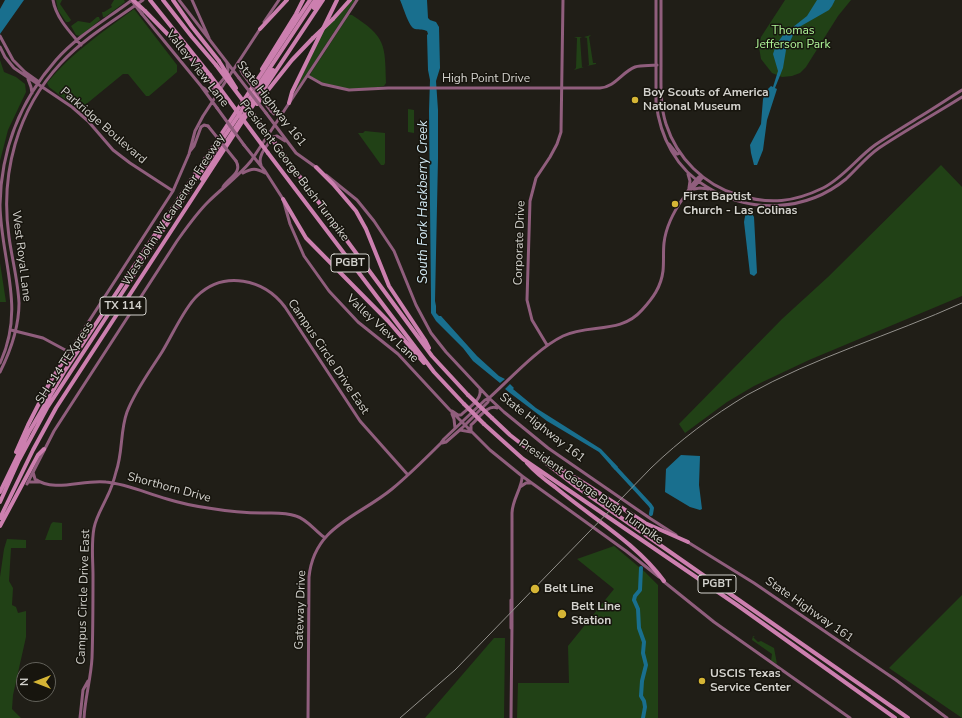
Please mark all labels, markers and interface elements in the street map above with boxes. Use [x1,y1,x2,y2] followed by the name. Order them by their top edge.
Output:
[756,24,830,52] park label: Thomas Jefferson Park
[163,28,231,110] street label: Valley View Lane
[233,58,309,150] street label: State Highway 161
[442,72,530,86] street label: High Point Drive
[57,85,149,167] street label: Parkridge Boulevard
[643,86,769,114] place label: Boy Scouts of America National Museum
[630,95,640,105] marker: Boy Scouts of America National Museum
[236,97,352,245] street label: President George Bush Turnpike
[416,120,432,284] water label: South Fork Hackberry Creek
[120,131,228,289] street label: West John W Carpenter Freeway
[683,190,797,218] place label: First Baptist Church - Las Colinas
[670,199,680,209] marker: First Baptist Church - Las Colinas
[511,200,529,286] street label: Corporate Drive
[8,210,34,302] street label: West Royal Lane
[331,254,369,272] road number: PGBT
[343,292,421,366] street label: Valley View Lane
[100,297,146,315] road number: TX 114
[284,297,372,417] street label: Campus Circle Drive East
[33,319,97,407] street label: SH 114 TEXpress
[496,390,588,466] street label: State Highway 161
[516,436,666,548] street label: President George Bush Turnpike
[126,470,212,506] street label: Shorthorn Drive
[74,529,94,665] street label: Campus Circle Drive East
[292,570,310,650] street label: Gateway Drive
[762,574,856,646] street label: State Highway 161
[698,575,736,593] road number: PGBT
[544,582,594,596] place label: Belt Line
[529,583,541,595] marker: Belt Line
[571,600,621,628] place label: Belt Line Station
[556,608,568,620] marker: Belt Line Station
[16,662,56,702] north arrow
[710,667,791,695] place label: USCIS Texas Service Center
[697,676,707,686] marker: USCIS Texas Service Center
[17,678,32,686] text: N

